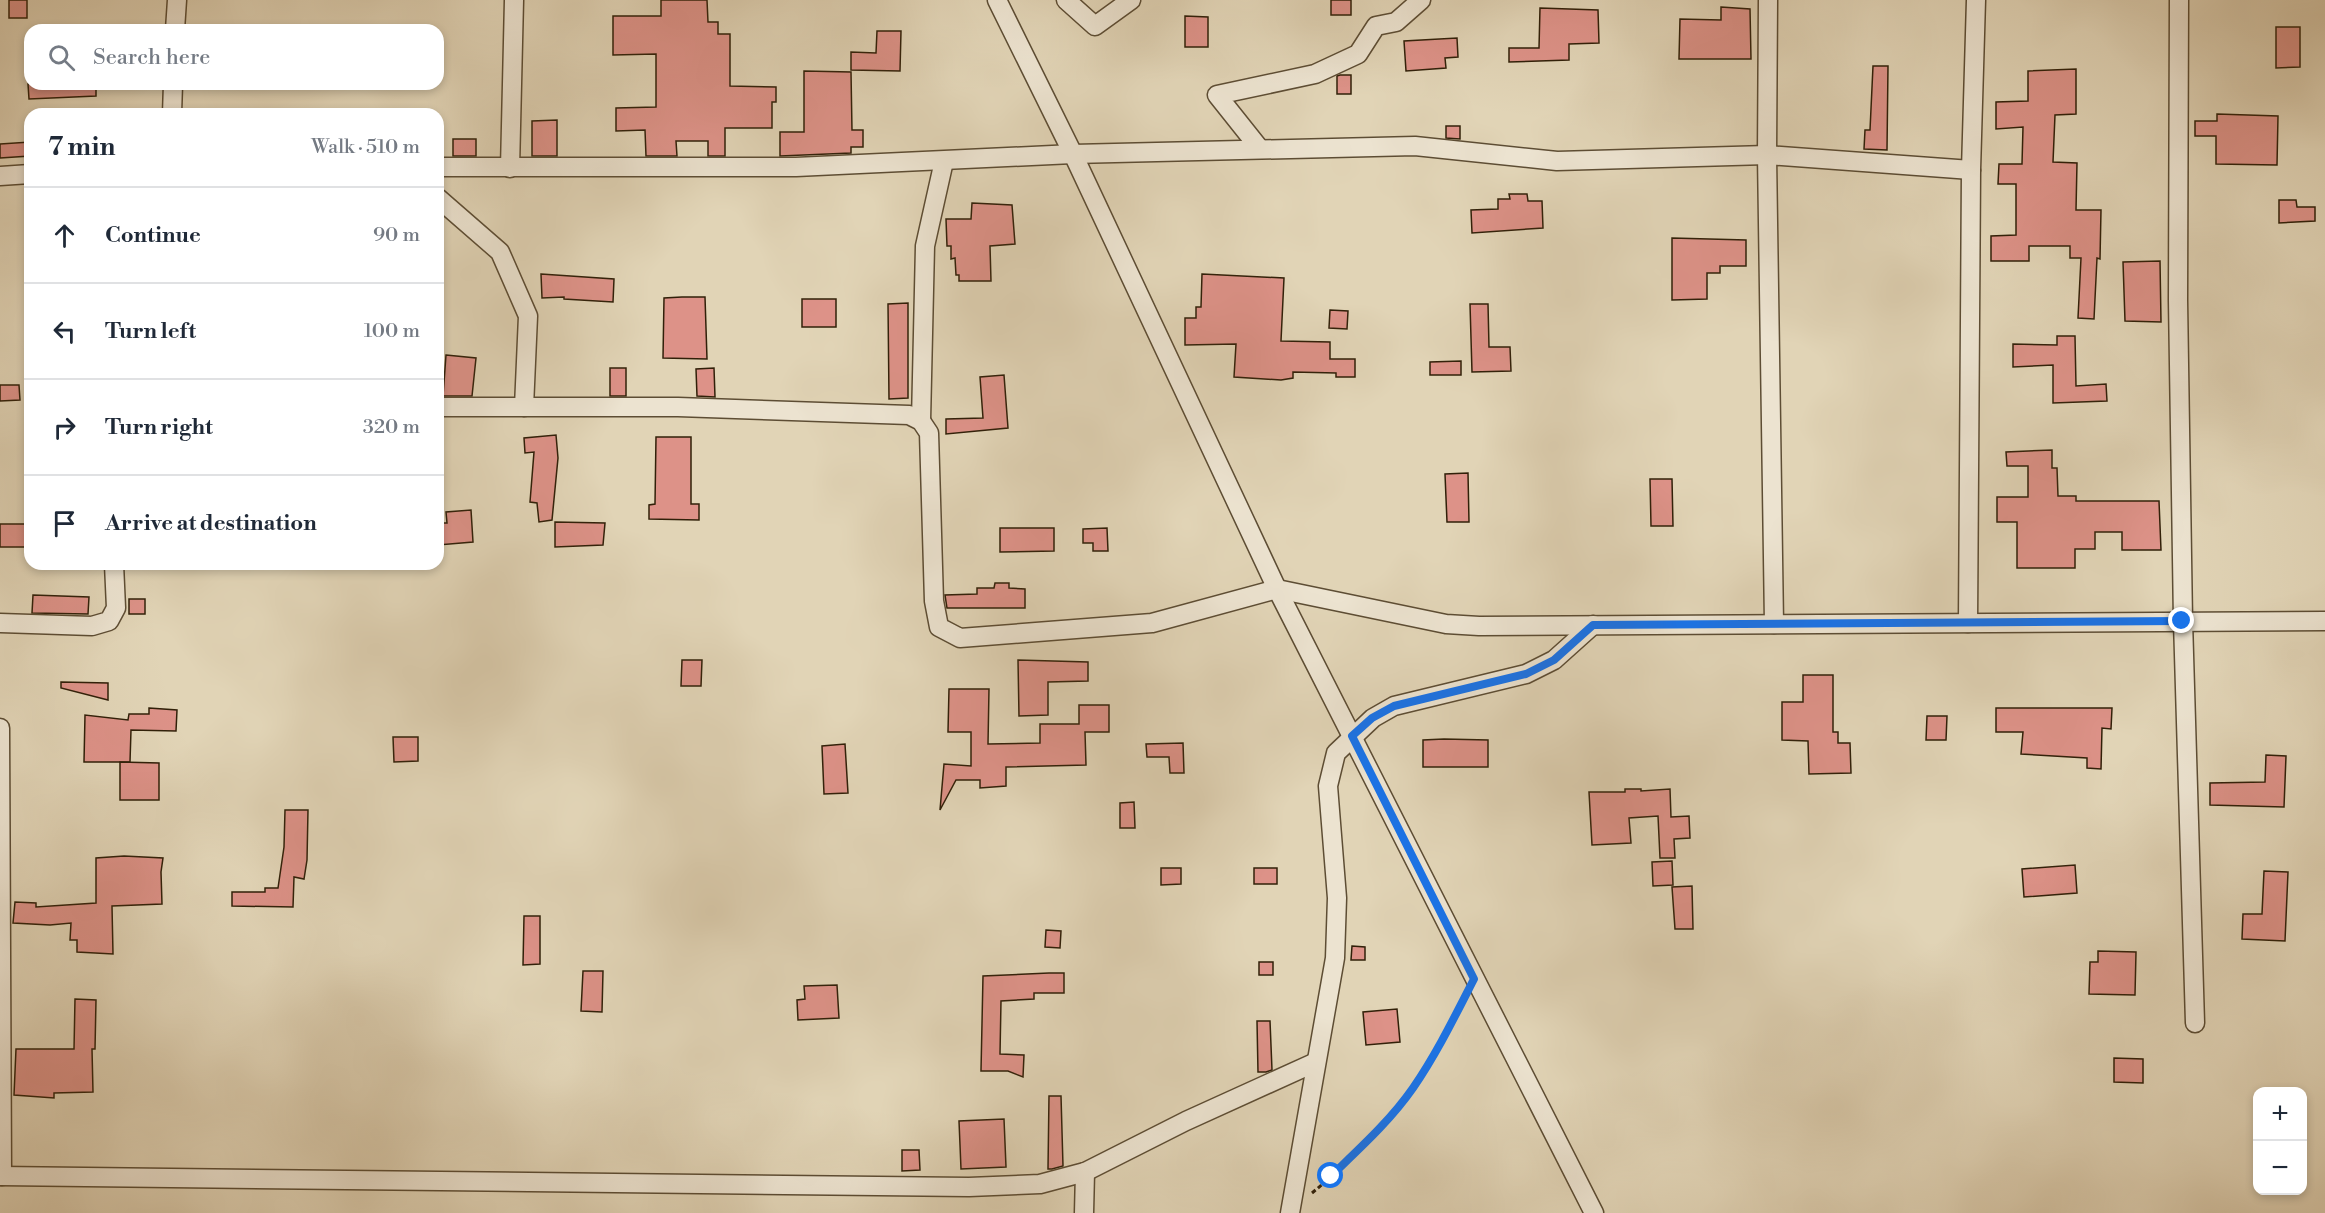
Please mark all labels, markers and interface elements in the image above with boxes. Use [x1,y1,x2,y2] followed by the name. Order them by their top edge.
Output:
[24,24,444,90] search box
[45,41,78,74] icon: search
[93,44,210,71] text: Search here
[48,131,115,163] text: 7 min
[311,135,420,160] text: Walk · 510 m
[48,219,81,252] icon: ahead
[105,222,201,249] text: Continue
[373,223,420,248] text: 90 m
[48,315,81,348] icon: left
[105,318,196,345] text: Turn left
[364,319,420,344] text: 100 m
[48,411,81,444] icon: right
[105,414,213,441] text: Turn right
[363,415,420,440] text: 320 m
[48,507,81,540] icon: arrive
[105,510,317,537] text: Arrive at destination
[2168,607,2194,633] route end
[2253,1087,2307,1195] map controls
[2253,1087,2307,1141] button: +
[2253,1141,2307,1195] button: −
[1317,1162,1343,1188] route start

